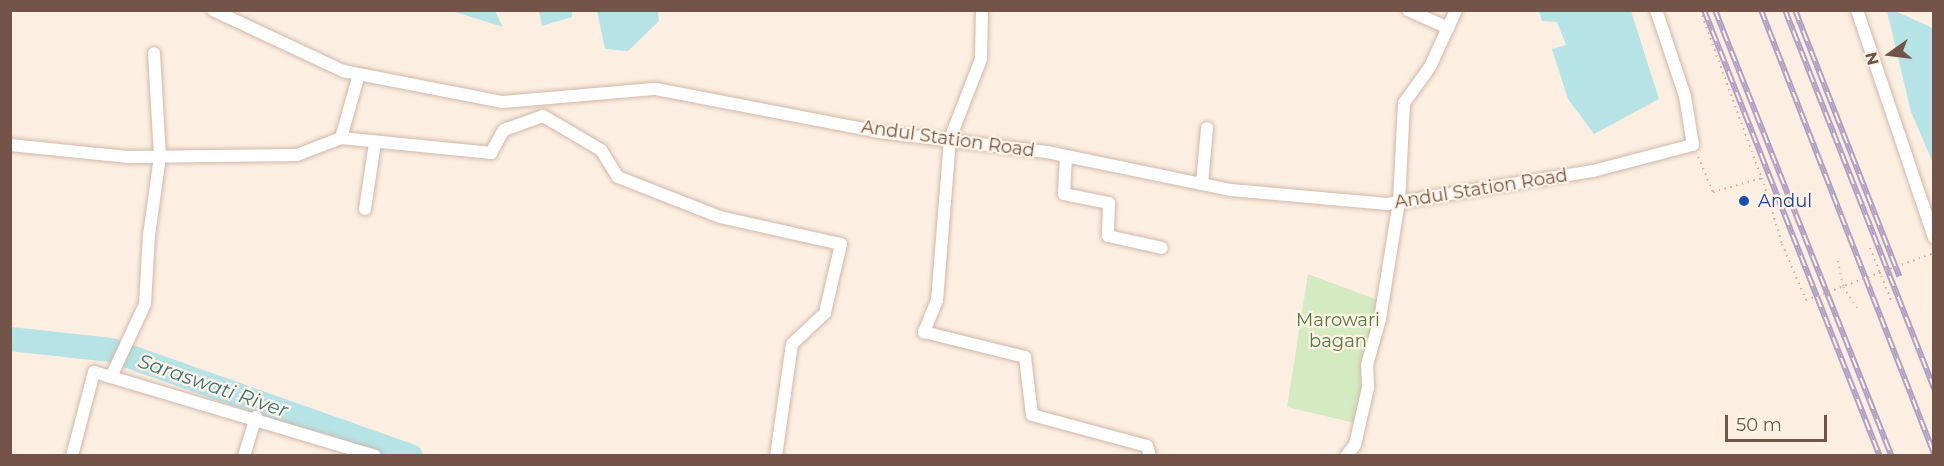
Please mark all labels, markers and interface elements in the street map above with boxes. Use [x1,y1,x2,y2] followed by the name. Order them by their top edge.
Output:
[1860,24,1920,84] north arrow
[1861,50,1883,67] text: N
[860,116,1036,162] street label: Andul Station Road
[1393,165,1569,213] street label: Andul Station Road
[1758,190,1812,212] place label: Andul
[1735,192,1753,210] marker: Andul
[1296,310,1380,352] park label: Marowari bagan
[135,349,291,423] water label: Saraswati River
[1728,403,1830,441] scale bar
[1736,414,1782,436] text: 50 m

